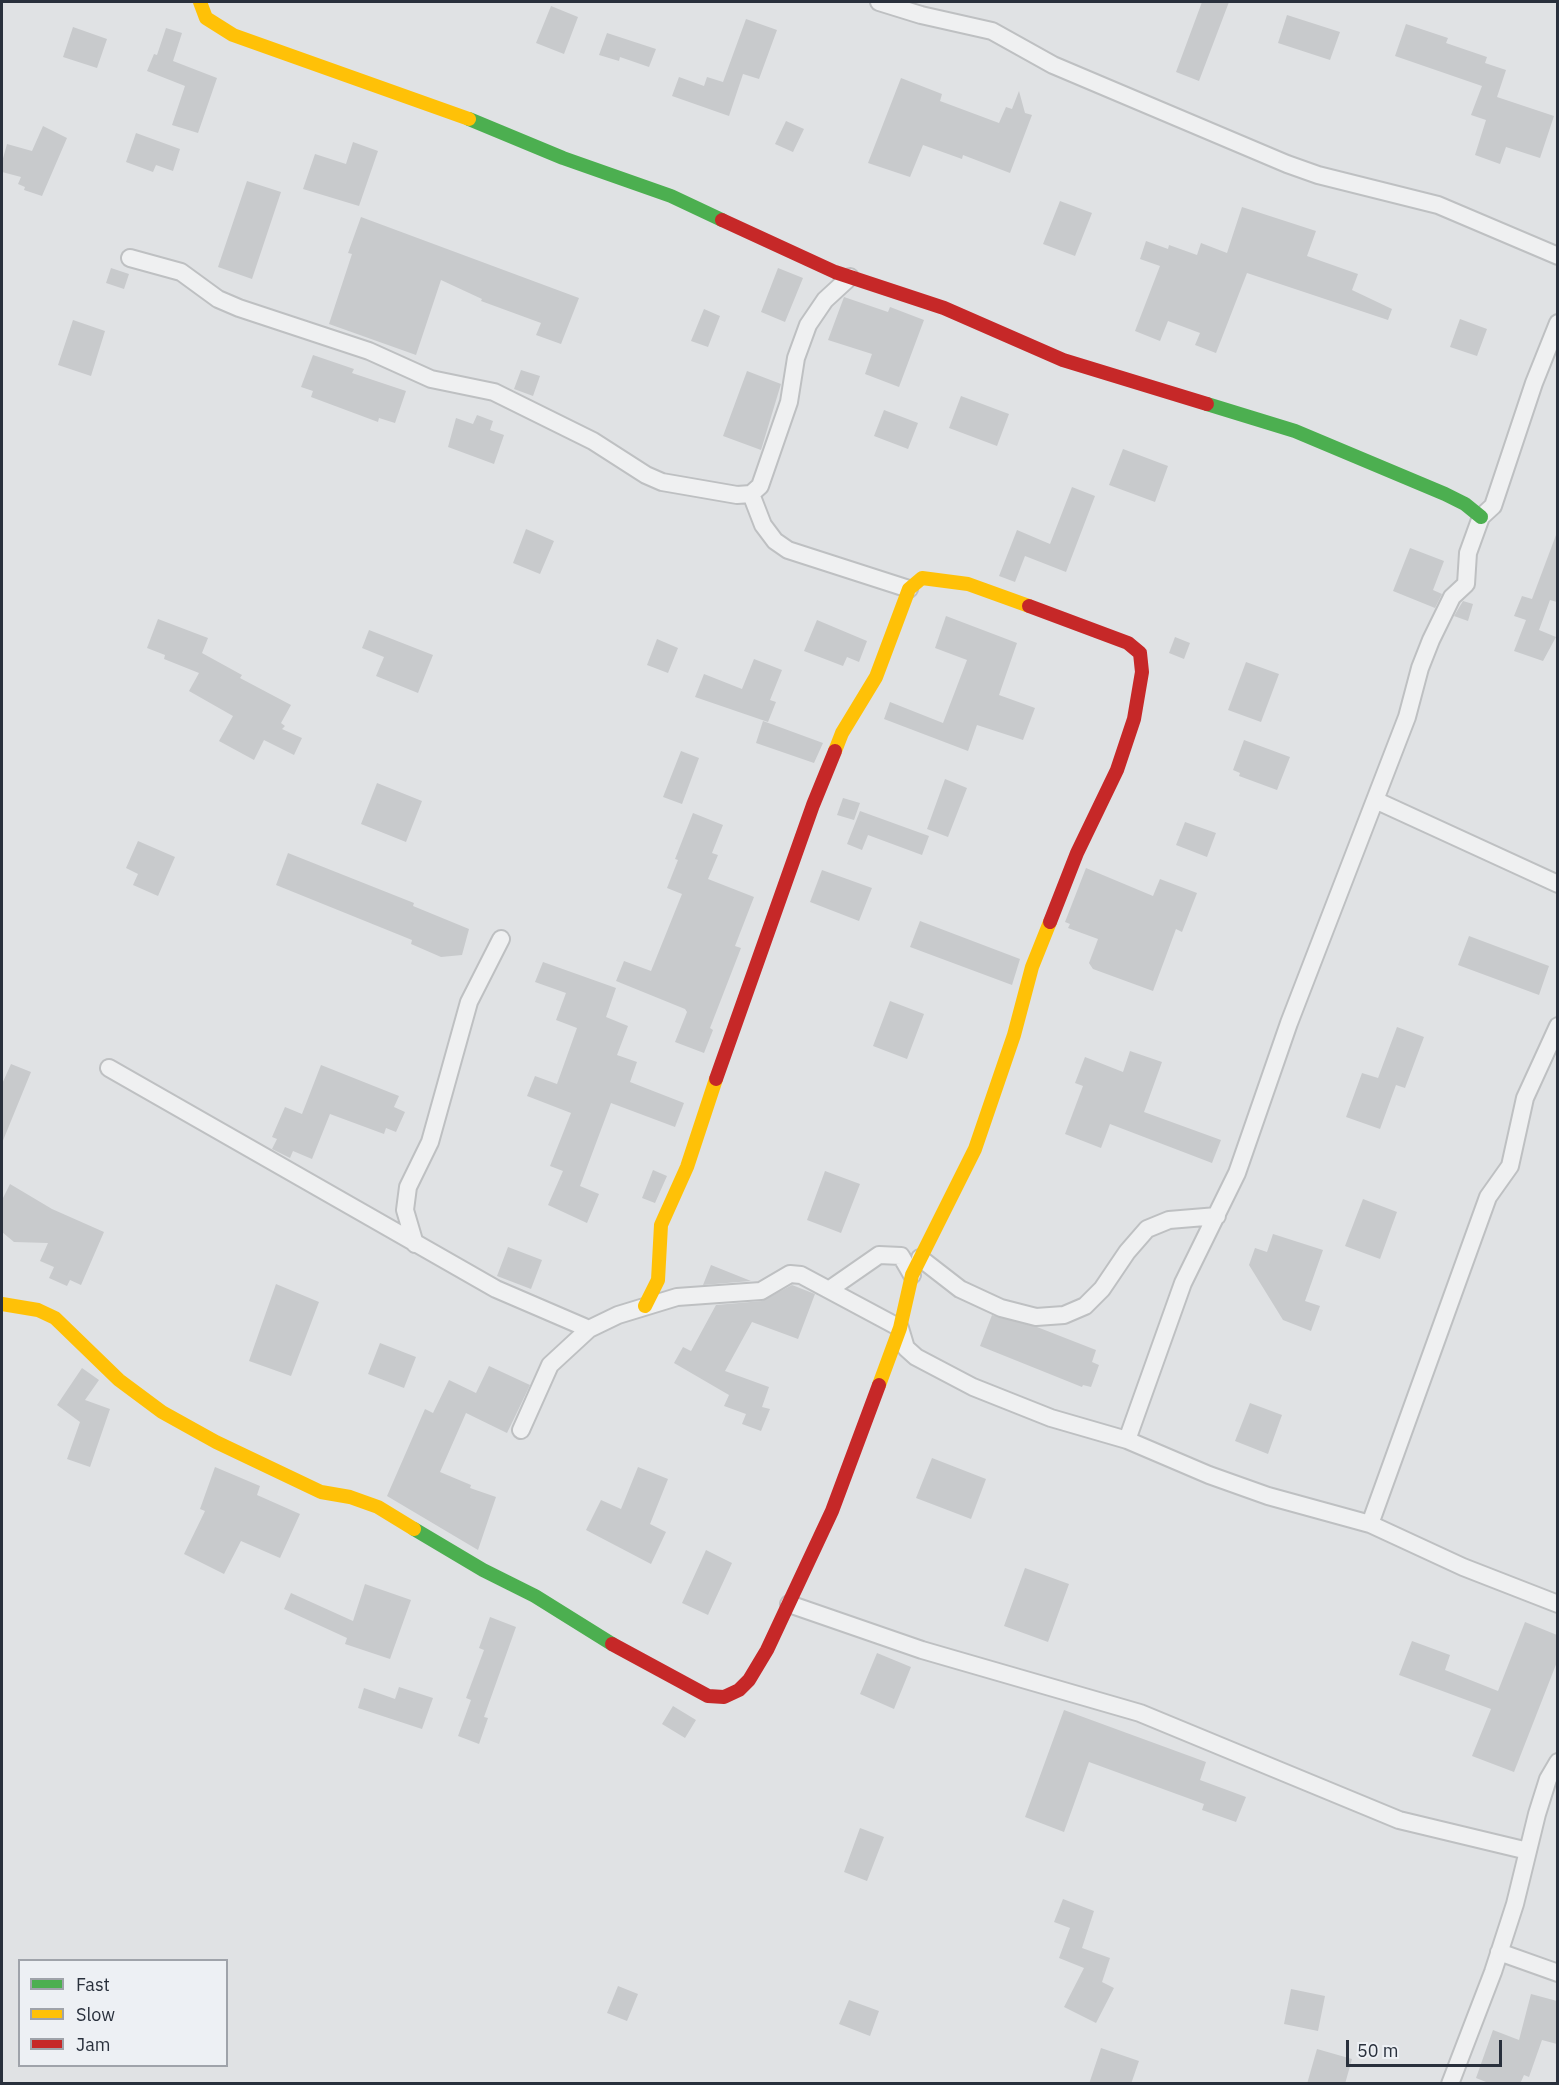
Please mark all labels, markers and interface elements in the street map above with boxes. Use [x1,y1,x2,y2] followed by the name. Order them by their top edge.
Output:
[18,1959,228,2067] legend
[76,1973,110,1996] text: Fast
[76,2003,115,2026] text: Slow
[1349,2028,1505,2066] scale bar
[76,2033,111,2056] text: Jam
[1357,2039,1399,2062] text: 50 m

